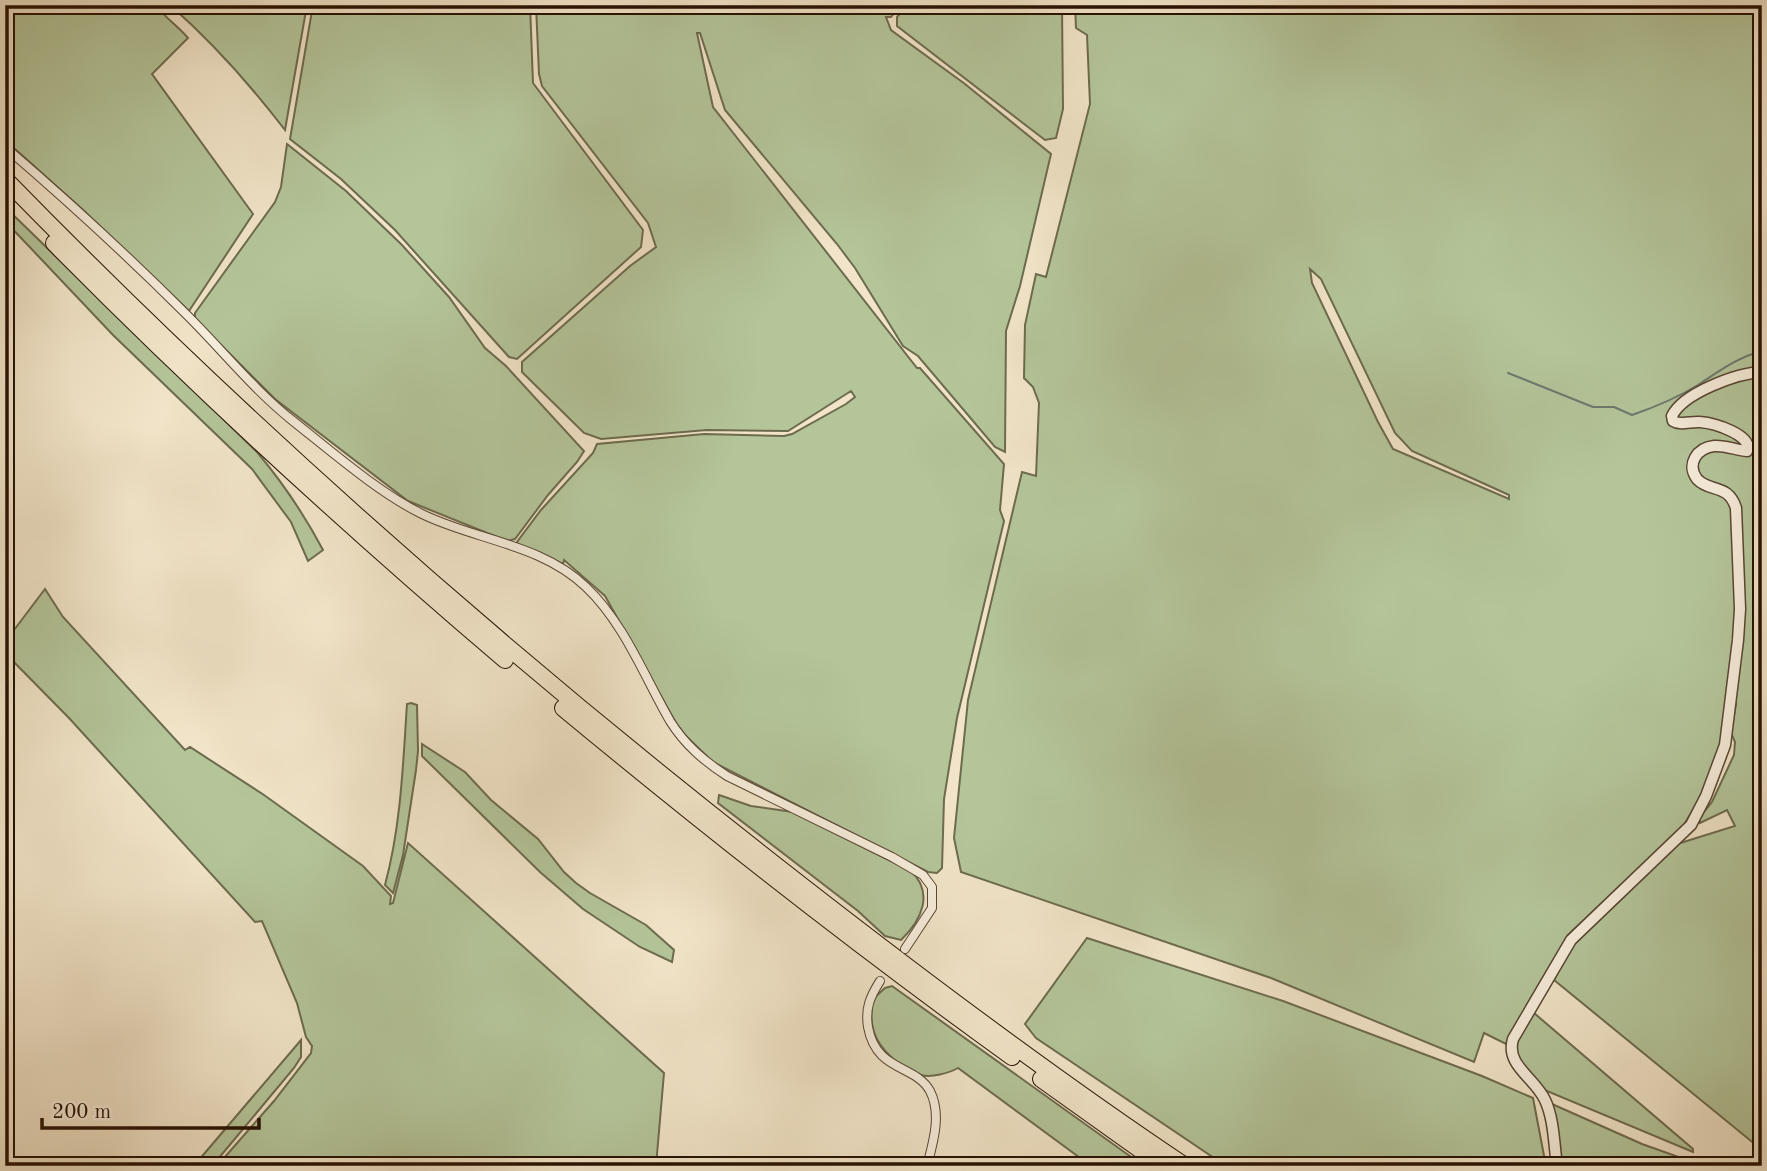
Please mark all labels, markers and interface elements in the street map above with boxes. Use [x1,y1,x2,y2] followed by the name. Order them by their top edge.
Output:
[42,1087,259,1131] scale bar
[52,1102,111,1123] text: 200 m

